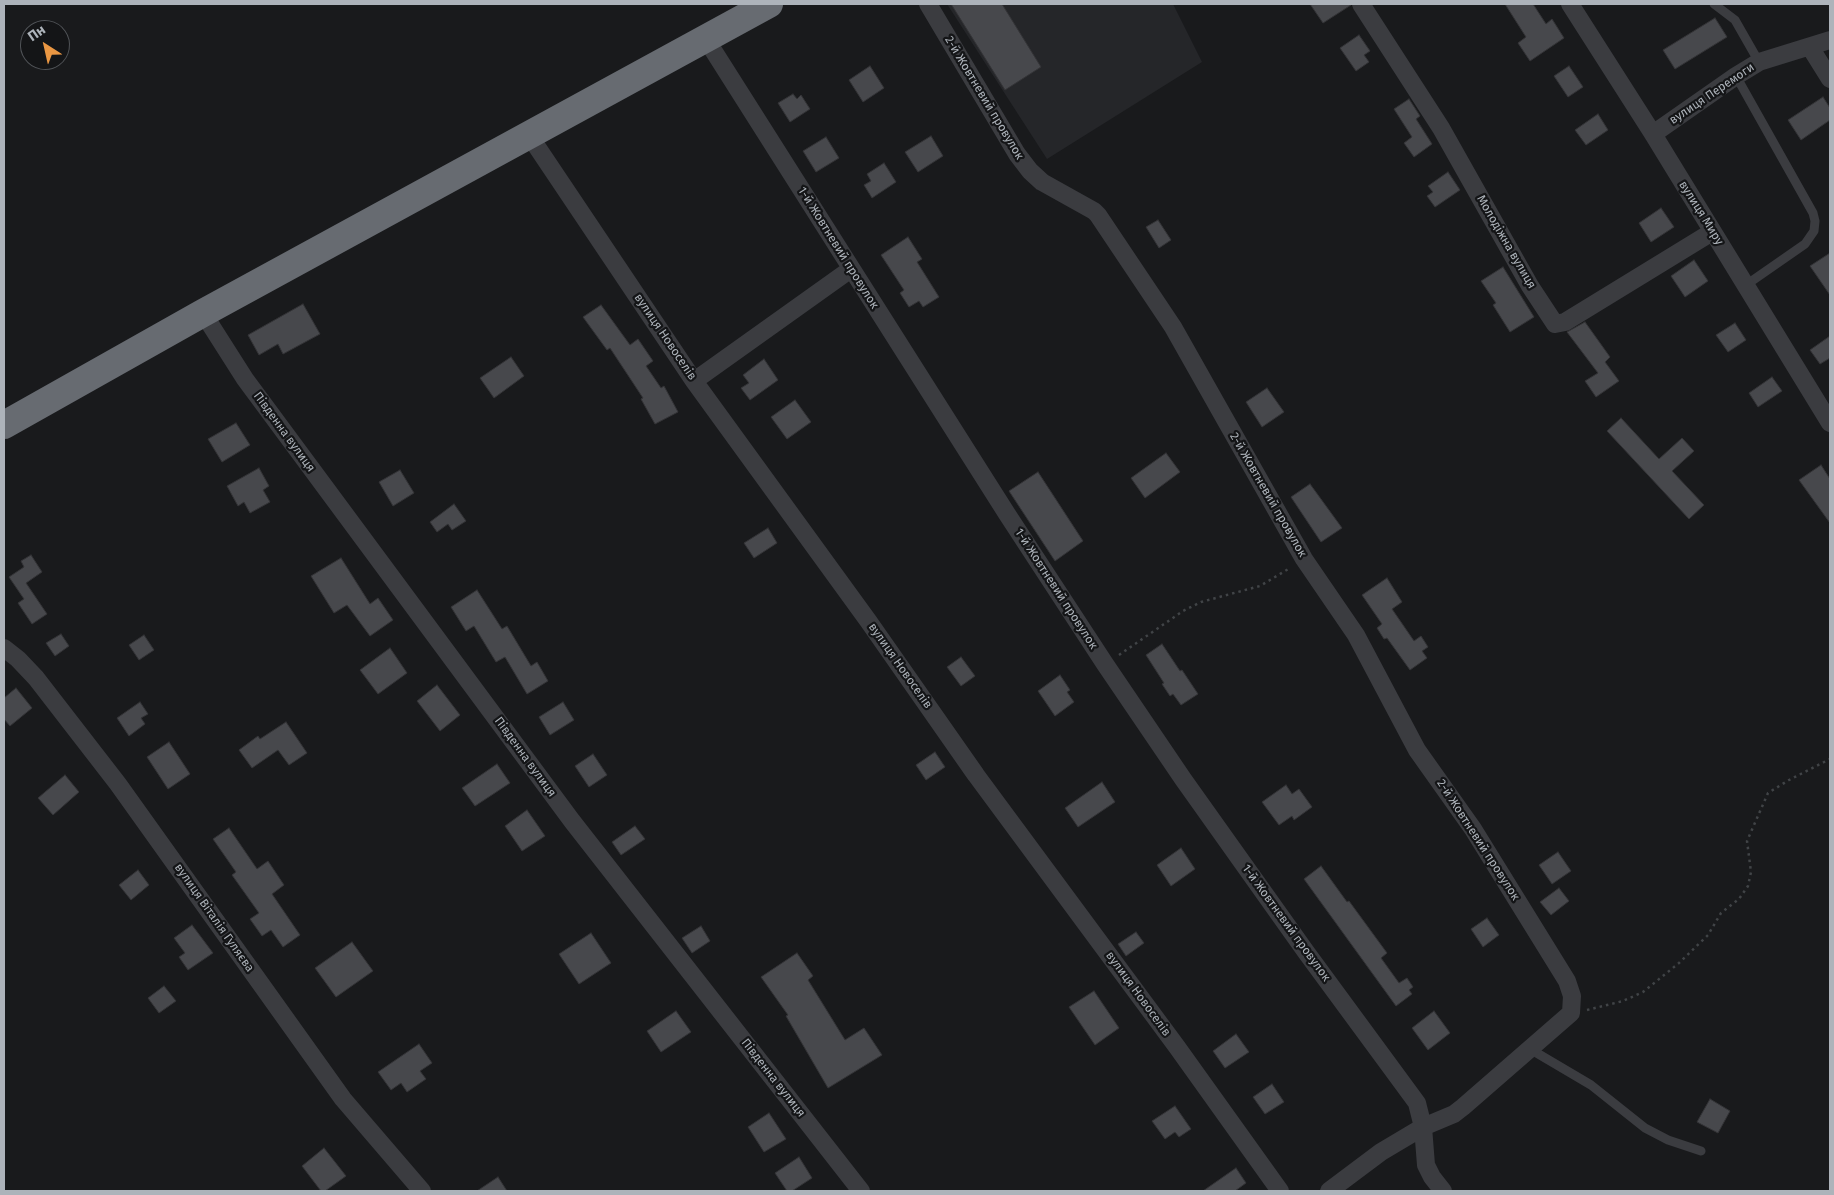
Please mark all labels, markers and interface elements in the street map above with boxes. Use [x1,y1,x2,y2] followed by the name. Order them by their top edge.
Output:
[20,20,70,70] north arrow
[25,21,49,45] text: Пн
[941,34,1027,162] street label: 2-й Жовтневий провулок
[1667,60,1757,128] street label: вулиця Перемоги
[1676,178,1726,248] street label: вулиця Миру
[795,184,881,312] street label: 1-й Жовтневий провулок
[1473,193,1539,291] street label: Молодіжна вулиця
[631,291,699,383] street label: вулиця Новоселів
[250,389,318,475] street label: Південна вулиця
[1226,430,1310,560] street label: 2-й Жовтневий провулок
[1012,526,1100,652] street label: 1-й Жовтневий провулок
[865,620,935,712] street label: вулиця Новоселів
[491,714,559,800] street label: Південна вулиця
[1433,777,1523,903] street label: 2-й Жовтневий провулок
[171,861,257,975] street label: вулиця Віталія Гуляєва
[1239,862,1333,984] street label: 1-й Жовтневий провулок
[1102,949,1174,1039] street label: вулиця Новоселів
[738,1036,808,1120] street label: Південна вулиця

